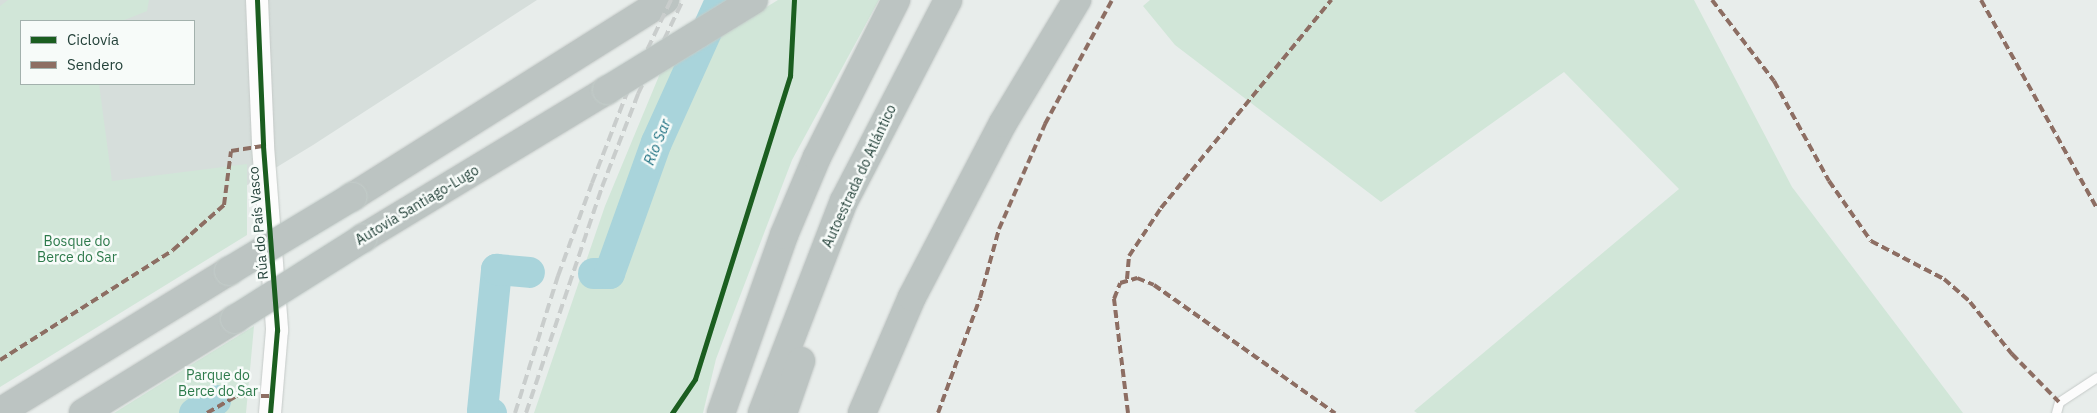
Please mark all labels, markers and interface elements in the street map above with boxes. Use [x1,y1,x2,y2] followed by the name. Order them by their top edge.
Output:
[20,20,195,85] legend
[67,30,119,49] text: Ciclovía
[67,55,123,74] text: Sendero
[818,102,900,250] street label: Autoestrada do Atlántico
[640,116,674,168] water label: Río Sar
[352,161,482,249] street label: Autovía Santiago-Lugo
[245,166,271,280] street label: Rúa do País Vasco
[37,233,117,266] park label: Bosque do Berce do Sar
[178,367,258,400] park label: Parque do Berce do Sar

